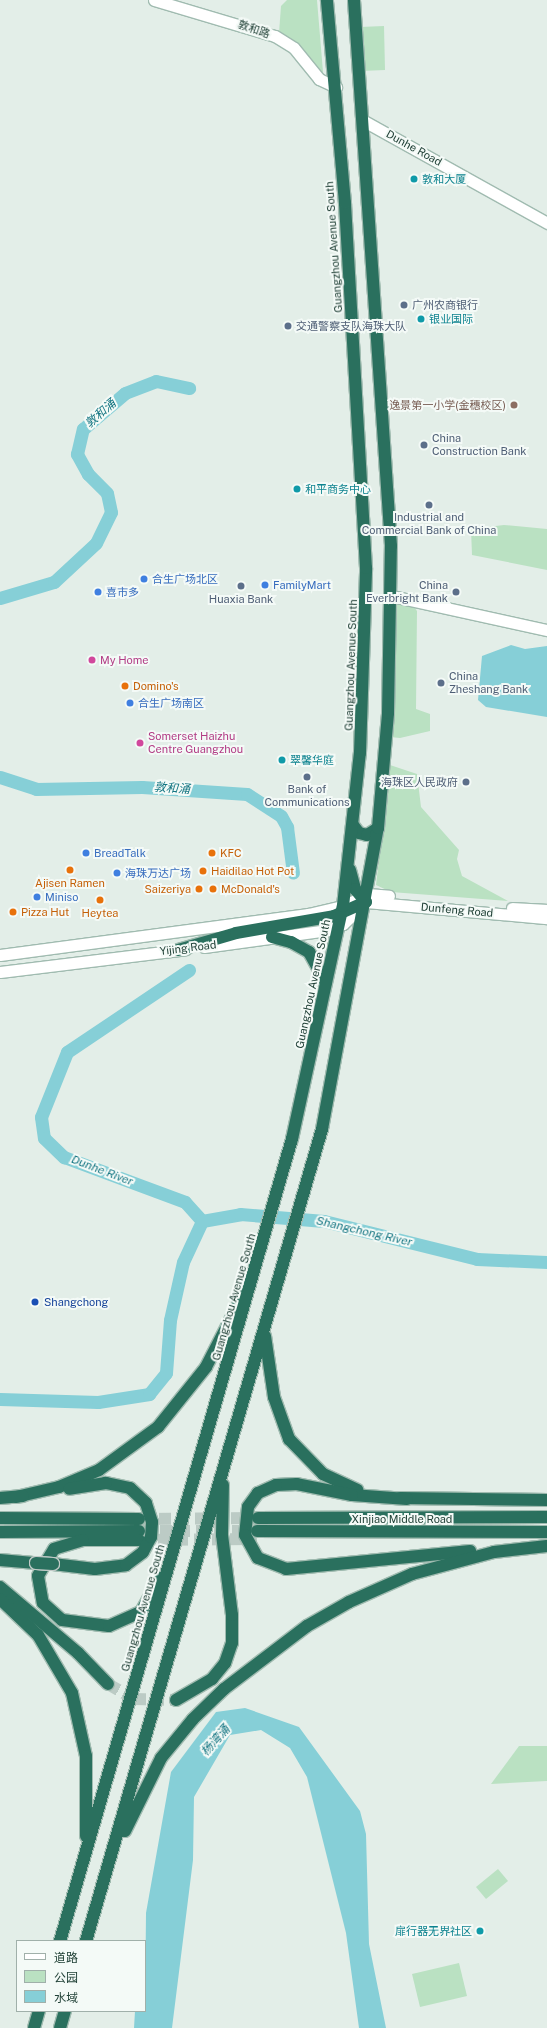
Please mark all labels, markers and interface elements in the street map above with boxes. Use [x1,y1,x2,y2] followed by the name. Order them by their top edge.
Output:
[236,17,272,41] street label: 敦和路
[384,127,444,169] street label: Dunhe Road
[422,172,466,186] place label: 敦和大厦
[409,174,419,184] marker: 敦和大厦
[323,181,345,313] street label: Guangzhou Avenue South
[412,298,478,312] place label: 广州农商银行
[399,300,409,310] marker: 广州农商银行
[429,312,473,326] place label: 银业国际
[416,314,426,324] marker: 银业国际
[296,319,406,333] place label: 交通警察支队海珠大队
[283,321,293,331] marker: 交通警察支队海珠大队
[83,397,119,431] water label: 敦和涌
[389,398,506,412] place label: 逸景第一小学(金穗校区)
[509,400,519,410] marker: 逸景第一小学(金穗校区)
[432,432,526,458] place label: China Construction Bank
[419,440,429,450] marker: China Construction Bank
[305,482,371,496] place label: 和平商务中心
[292,484,302,494] marker: 和平商务中心
[424,500,434,510] marker: Industrial and Commercial Bank of China
[362,511,496,537] place label: Industrial and Commercial Bank of China
[152,572,218,586] place label: 合生广场北区
[139,574,149,584] marker: 合生广场北区
[273,578,331,592] place label: FamilyMart
[366,579,448,605] place label: China Everbright Bank
[260,580,270,590] marker: FamilyMart
[236,581,246,591] marker: Huaxia Bank
[106,585,139,599] place label: 喜市多
[93,587,103,597] marker: 喜市多
[451,587,461,597] marker: China Everbright Bank
[209,592,273,606] place label: Huaxia Bank
[342,599,360,731] street label: Guangzhou Avenue South
[100,653,149,667] place label: My Home
[87,655,97,665] marker: My Home
[449,670,528,696] place label: China Zheshang Bank
[436,678,446,688] marker: China Zheshang Bank
[133,679,178,693] place label: Domino's
[120,681,130,691] marker: Domino's
[138,696,204,710] place label: 合生广场南区
[125,698,135,708] marker: 合生广场南区
[148,730,243,756] place label: Somerset Haizhu Centre Guangzhou
[135,738,145,748] marker: Somerset Haizhu Centre Guangzhou
[290,753,334,767] place label: 翠馨华庭
[277,755,287,765] marker: 翠馨华庭
[302,772,312,782] marker: Bank of Communications
[381,775,458,789] place label: 海珠区人民政府
[461,777,471,787] marker: 海珠区人民政府
[154,781,190,797] water label: 敦和涌
[264,783,350,809] place label: Bank of Communications
[94,846,146,860] place label: BreadTalk
[220,846,242,860] place label: KFC
[81,848,91,858] marker: BreadTalk
[207,848,217,858] marker: KFC
[211,864,294,878] place label: Haidilao Hot Pot
[65,865,75,875] marker: Ajisen Ramen
[125,866,191,880] place label: 海珠万达广场
[198,866,208,876] marker: Haidilao Hot Pot
[112,868,122,878] marker: 海珠万达广场
[35,876,105,890] place label: Ajisen Ramen
[145,882,191,896] place label: Saizeriya
[221,882,280,896] place label: McDonald's
[194,884,204,894] marker: Saizeriya
[208,884,218,894] marker: McDonald's
[45,890,78,904] place label: Miniso
[32,892,42,902] marker: Miniso
[95,895,105,905] marker: Heytea
[420,900,494,920] street label: Dunfeng Road
[21,905,69,919] place label: Pizza Hut
[82,906,118,920] place label: Heytea
[8,907,18,917] marker: Pizza Hut
[293,918,333,1050] street label: Guangzhou Avenue South
[159,938,217,958] street label: Yijing Road
[69,1153,135,1189] water label: Dunhe River
[315,1214,413,1250] water label: Shangchong River
[210,1232,258,1362] street label: Guangzhou Avenue South
[44,1295,108,1309] place label: Shangchong
[29,1296,41,1308] marker: Shangchong
[351,1512,453,1526] street label: Xinjiao Middle Road
[119,1543,167,1673] street label: Guangzhou Avenue South
[199,1723,233,1759] water label: 杨湾涌
[395,1924,472,1938] place label: 扉行器无界社区
[475,1926,485,1936] marker: 扉行器无界社区
[16,1940,146,2012] legend
[54,1951,78,1965] text: 道路
[54,1971,78,1985] text: 公园
[54,1991,78,2005] text: 水域

